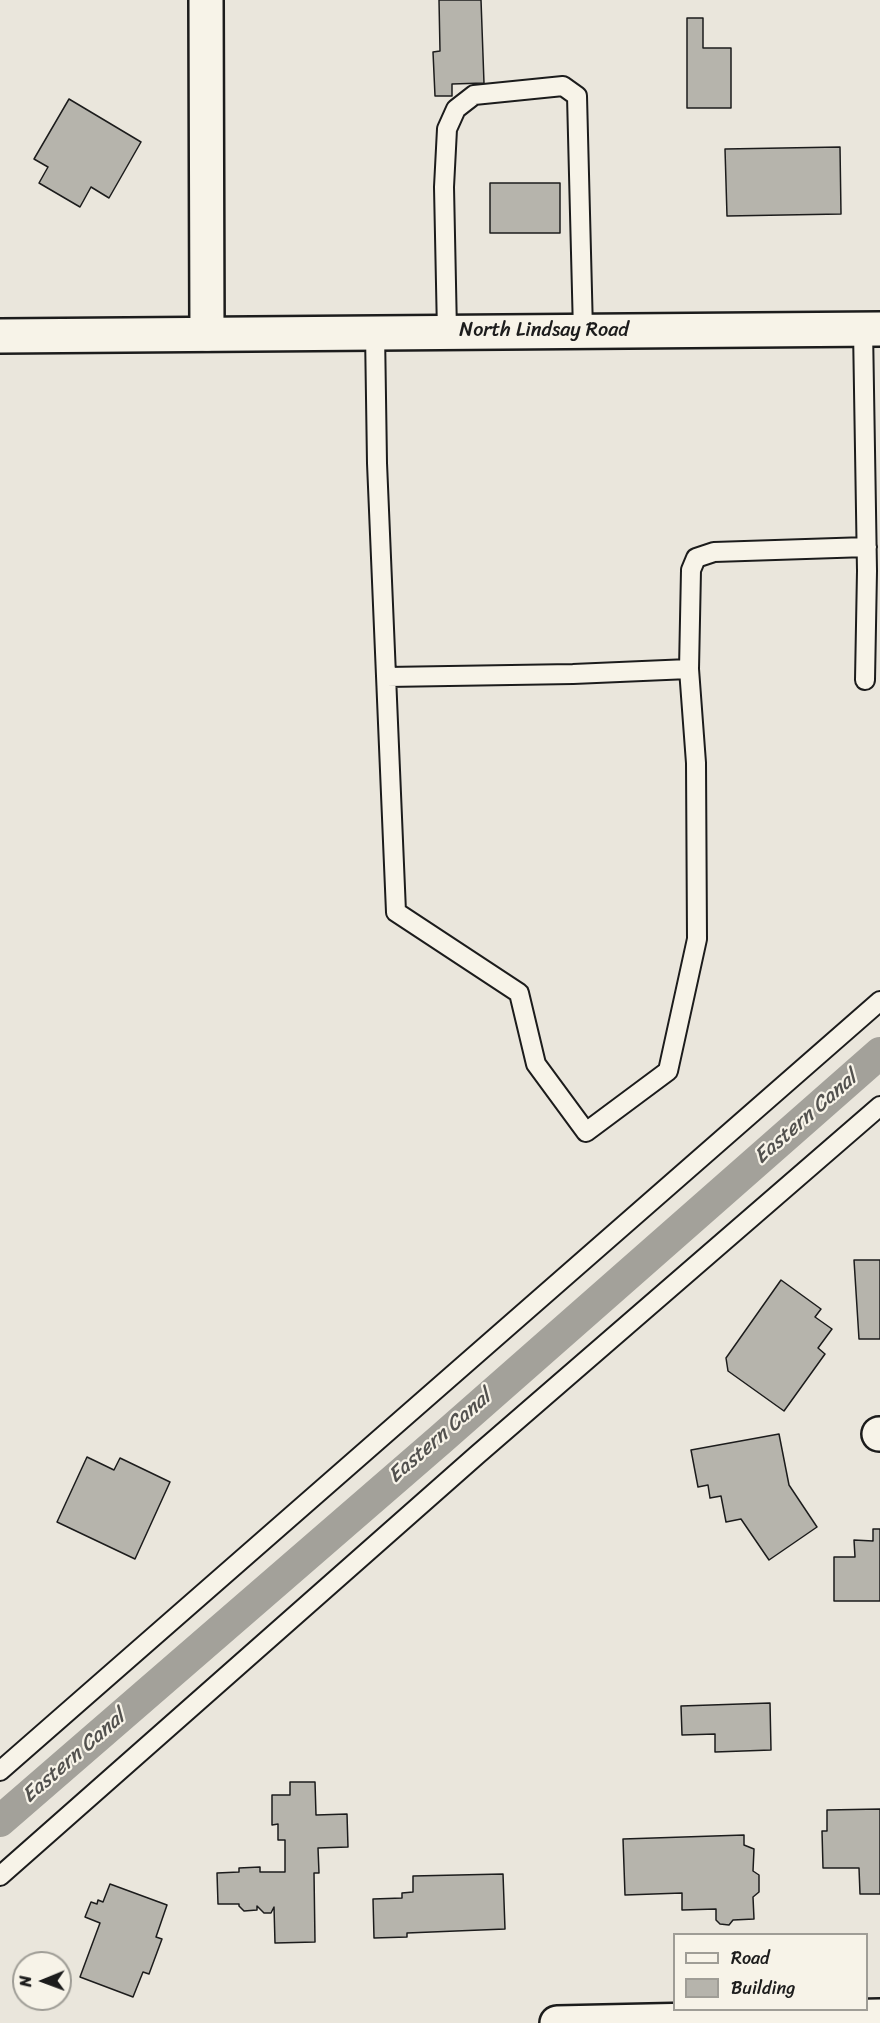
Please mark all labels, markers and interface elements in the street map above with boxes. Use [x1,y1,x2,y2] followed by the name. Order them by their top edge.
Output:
[459,319,629,343] street label: North Lindsay Road
[749,1066,863,1170] water label: Eastern Canal
[383,1385,497,1489] water label: Eastern Canal
[17,1705,131,1809] water label: Eastern Canal
[673,1933,868,2011] legend
[731,1942,770,1974] text: Road
[12,1951,72,2011] north arrow
[731,1972,795,2004] text: Building
[11,1975,40,1987] text: N

